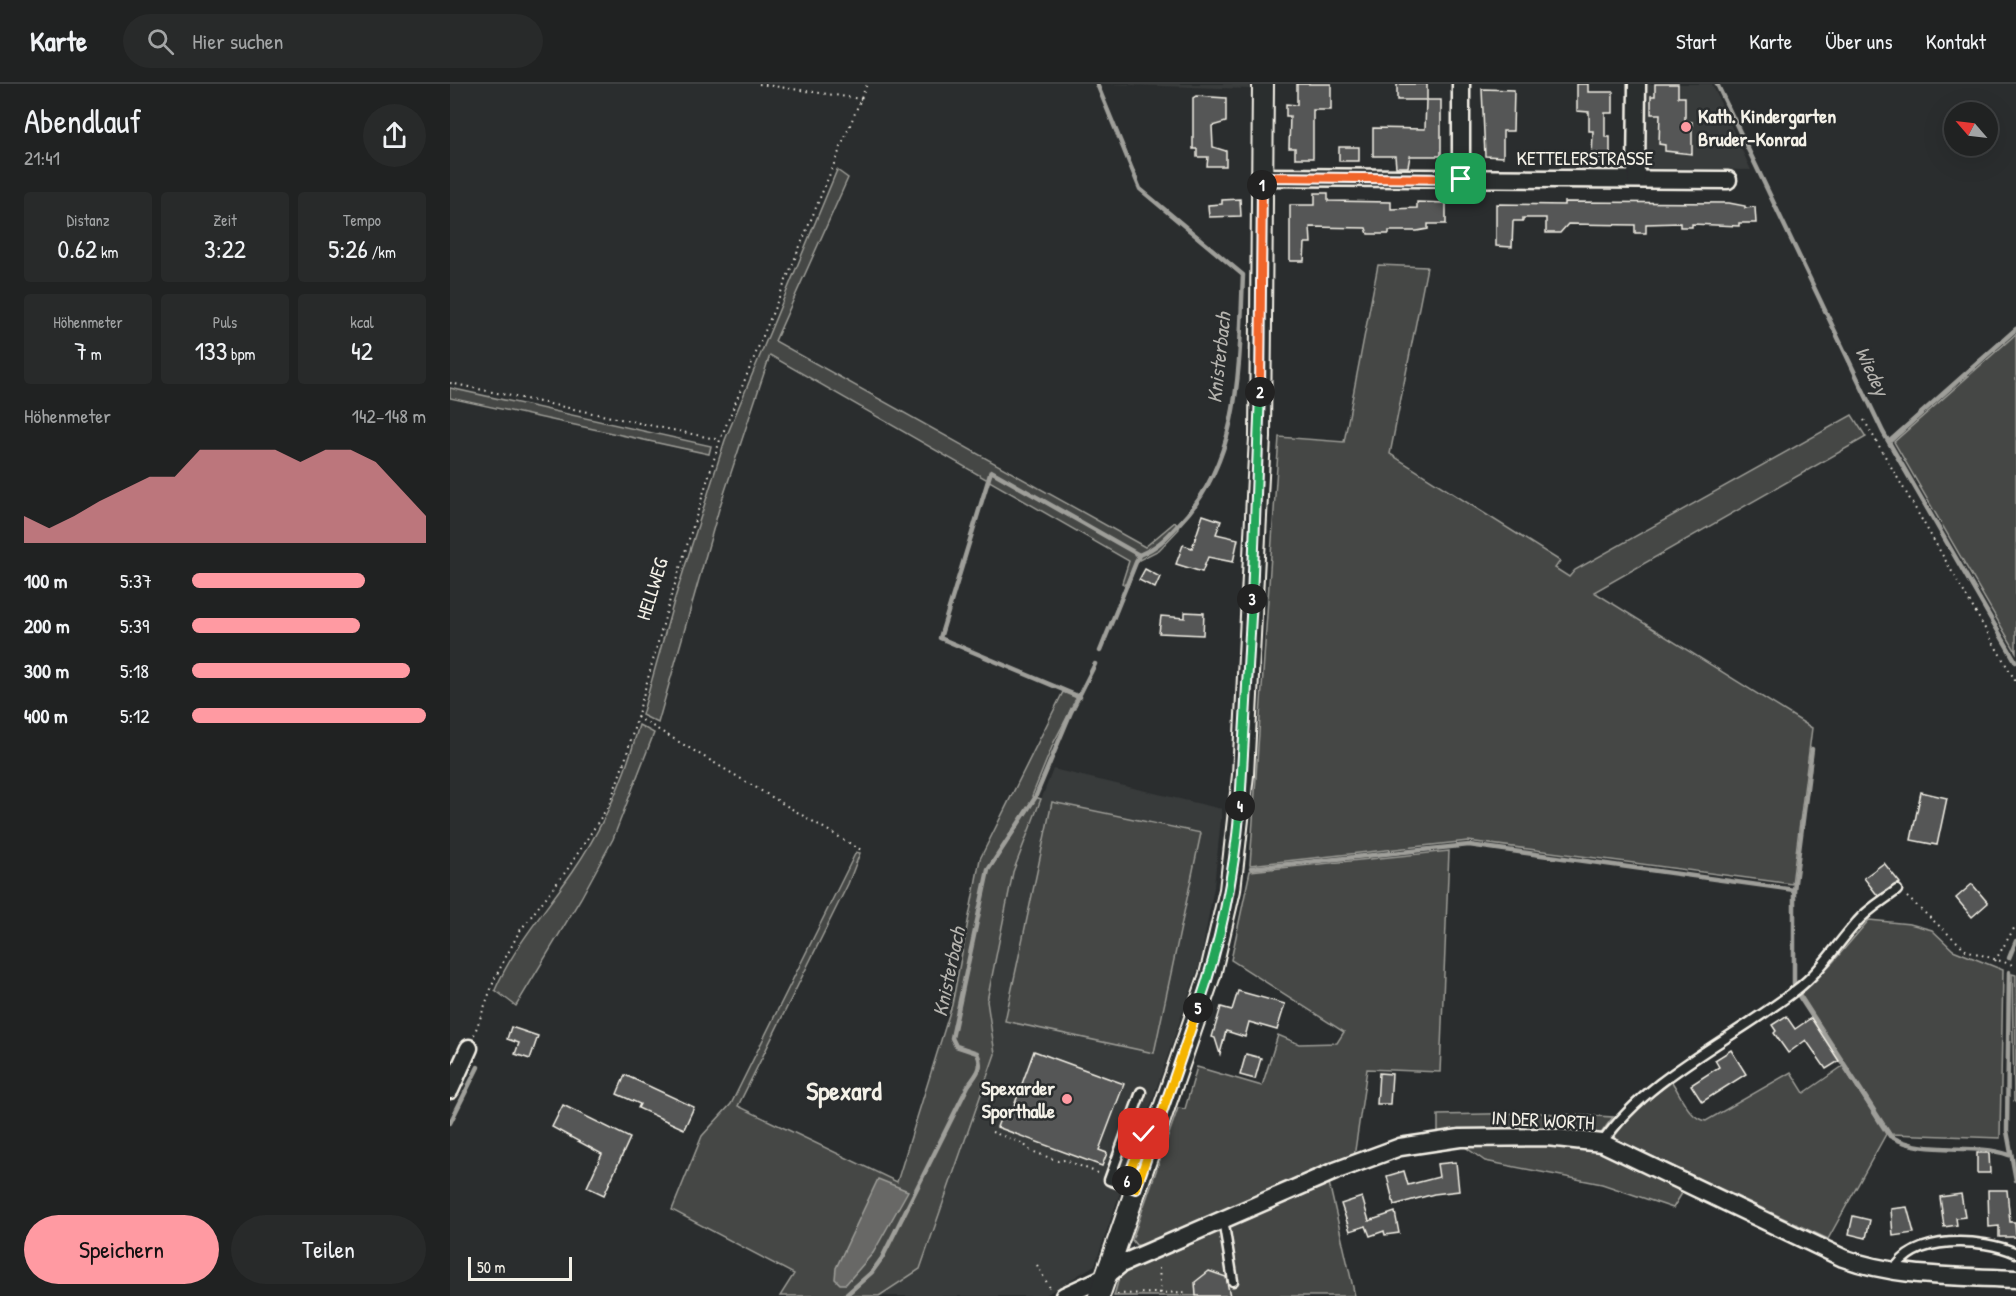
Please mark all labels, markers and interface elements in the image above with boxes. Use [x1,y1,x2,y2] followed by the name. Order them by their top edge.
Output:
[123,14,543,68] search box
[30,22,87,60] text: Karte
[144,25,177,58] icon: search
[192,26,283,56] text: Hier suchen
[1676,27,1716,56] text: Start
[1749,27,1792,56] text: Karte
[1825,27,1893,56] text: Über uns
[1926,27,1986,56] text: Kontakt
[24,99,141,143] text: Abendlauf
[1698,102,1836,152] place label: Kath. Kindergarten Bruder-Konrad
[1944,102,1998,156] north arrow
[1944,102,1998,156] map controls
[363,104,426,167] button: share
[1679,120,1693,134] marker: Kath. Kindergarten Bruder-Konrad
[24,144,60,171] text: 21:41
[1517,144,1654,171] street label: KETTELERSTRASSE
[1435,153,1486,204] pin
[1444,162,1477,195] icon: arrive
[1247,170,1277,200] pin: 1
[1259,174,1265,196] text: 1
[66,209,110,231] text: Distanz
[213,209,237,231] text: Zeit
[343,209,381,231] text: Tempo
[58,231,97,266] text: 0.62
[204,231,246,266] text: 3:22
[328,231,368,266] text: 5:26
[97,241,118,263] text: km
[368,241,396,263] text: /km
[1199,310,1238,405] water label: Knisterbach
[53,311,123,333] text: Höhenmeter
[213,311,237,333] text: Puls
[350,311,374,333] text: kcal
[74,333,87,368] text: 7
[195,333,227,368] text: 133
[351,333,373,368] text: 42
[1848,341,1897,402] water label: Wiedey
[87,343,102,365] text: m
[227,343,255,365] text: bpm
[1245,377,1275,407] pin: 2
[1256,381,1264,403] text: 2
[24,402,111,429] text: Höhenmeter
[352,402,426,429] text: 142–148 m
[629,554,674,623] street label: HELLWEG
[24,567,67,594] text: 100 m
[120,567,152,594] text: 5:37
[1237,584,1267,614] pin: 3
[1248,588,1256,610] text: 3
[24,612,69,639] text: 200 m
[120,612,149,639] text: 5:39
[24,657,69,684] text: 300 m
[120,657,149,684] text: 5:18
[24,702,68,729] text: 400 m
[120,702,150,729] text: 5:12
[1225,791,1255,821] pin: 4
[1237,795,1243,817] text: 4
[925,923,972,1019] water label: Knisterbach
[1183,993,1213,1023] pin: 5
[1195,997,1201,1019] text: 5
[806,1073,883,1109] district label: Spexard
[981,1074,1055,1125] place label: Spexarder Sporthalle
[1060,1092,1074,1106] marker: Spexarder Sporthalle
[1491,1103,1595,1136] street label: IN DER WORTH
[1118,1108,1169,1159] pin
[1127,1117,1160,1150] icon: check
[1112,1166,1142,1196] pin: 6
[1124,1170,1130,1192] text: 6
[24,1215,219,1284] button: Speichern
[231,1215,426,1284] button: Teilen
[468,1254,572,1282] scale bar
[477,1256,506,1278] text: 50 m

